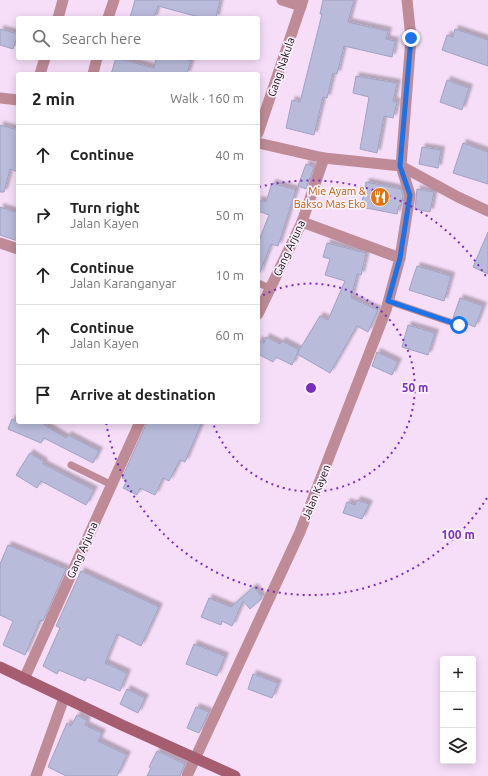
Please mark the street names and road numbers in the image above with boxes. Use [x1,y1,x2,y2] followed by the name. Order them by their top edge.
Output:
[265,36,297,98] street label: Gang Nakula
[271,218,307,278] street label: Gang Arjuna
[300,463,332,521] street label: Jalan Kayen
[64,520,100,580] street label: Gang Arjuna

